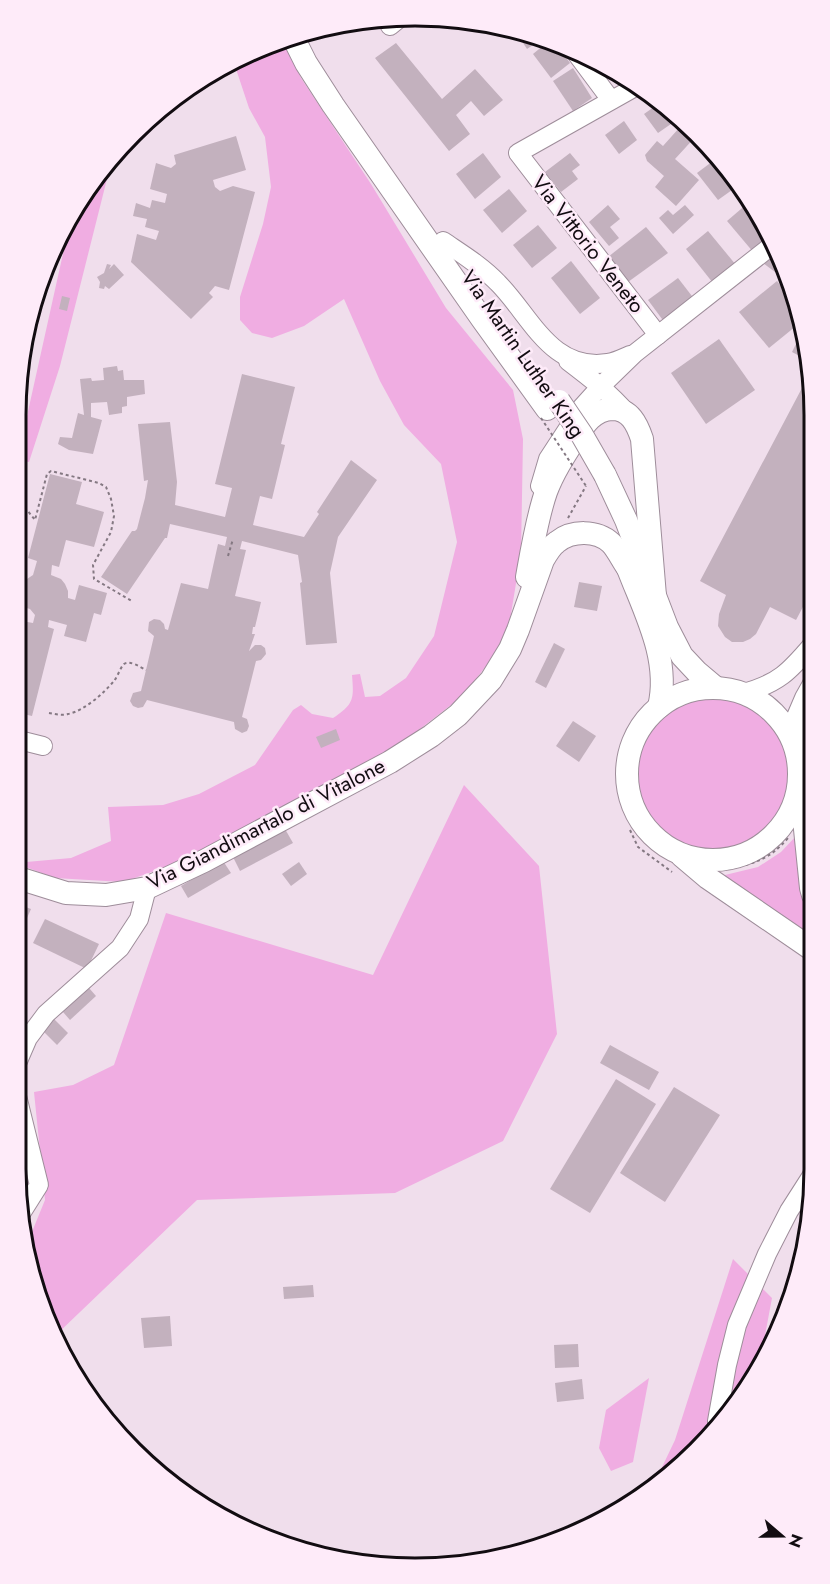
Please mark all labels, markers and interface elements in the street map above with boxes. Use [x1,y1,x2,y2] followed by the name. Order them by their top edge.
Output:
[524,168,652,320] street label: Via Vittorio Veneto
[454,264,592,444] street label: Via Martin Luther King
[142,751,390,897] street label: Via Giandimartalo di Vitalone
[752,1506,812,1566] north arrow
[783,1531,809,1551] text: N

